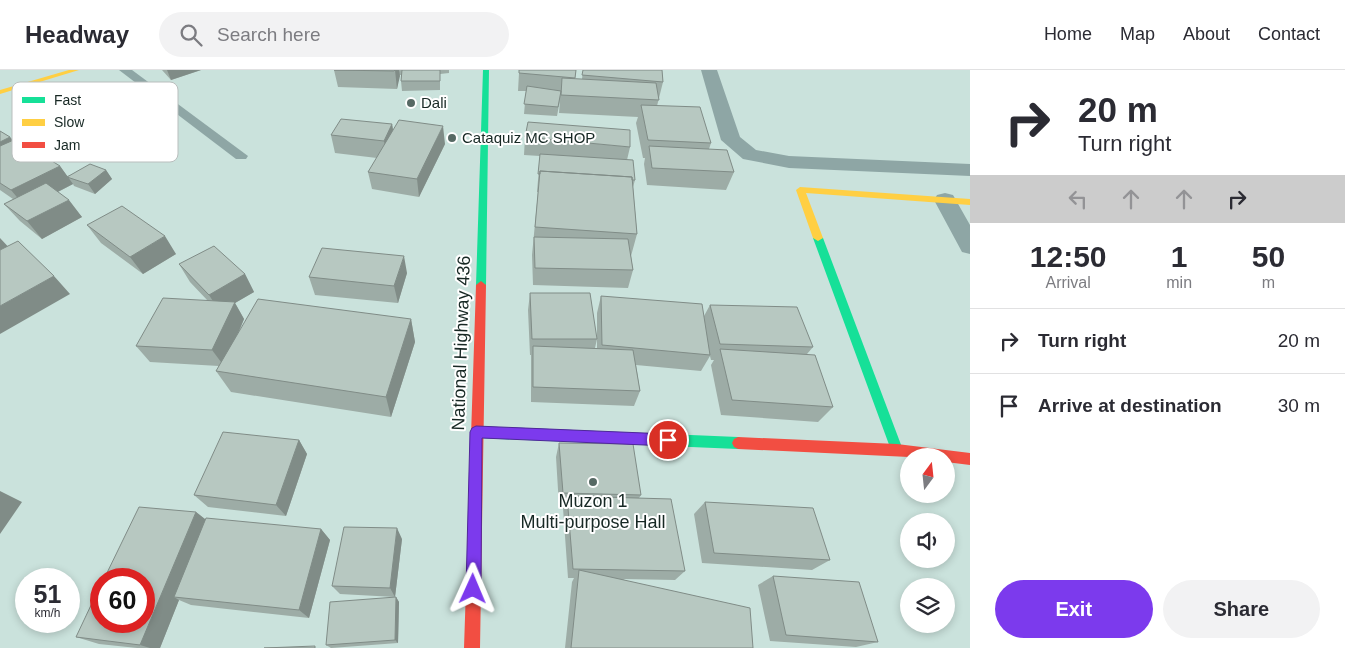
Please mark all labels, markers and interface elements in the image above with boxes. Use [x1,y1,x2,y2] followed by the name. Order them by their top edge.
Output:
[159,12,509,57] search box
[25,21,129,48] text: Headway
[177,21,205,49] icon: search
[217,24,321,45] text: Search here
[1044,24,1092,44] text: Home
[1120,24,1155,44] text: Map
[1183,24,1230,44] text: About
[1258,24,1320,44] text: Contact
[12,82,178,162] legend
[995,90,1060,155] icon: right
[1078,90,1158,129] text: 20 m
[54,92,81,108] text: Fast
[421,94,447,111] place label: Dali
[405,97,417,109] marker: Dali
[54,114,85,130] text: Slow
[462,129,595,146] place label: Cataquiz MC SHOP
[1078,131,1171,156] text: Turn right
[446,132,458,144] marker: Cataquiz MC SHOP
[54,137,80,153] text: Jam
[1064,185,1092,213] icon: left
[1117,185,1145,213] icon: ahead
[1170,185,1198,213] icon: ahead
[1223,185,1251,213] icon: right
[1030,240,1107,273] text: 12:50
[1171,240,1188,273] text: 1
[1252,240,1285,273] text: 50
[448,255,474,431] street label: National Highway 436
[1045,274,1091,291] text: Arrival
[1166,274,1192,291] text: min
[1262,274,1275,291] text: m
[995,327,1023,355] icon: right
[1038,330,1126,351] text: Turn right
[1278,330,1320,351] text: 20 m
[995,392,1023,420] icon: arrive
[1038,395,1222,416] text: Arrive at destination
[1278,395,1320,416] text: 30 m
[647,419,689,461] pin
[654,426,682,454] icon: arrive
[900,448,955,502] north arrow
[900,448,955,633] map controls
[587,476,599,488] marker: Muzon 1 Multi-purpose Hall
[520,491,666,532] place label: Muzon 1 Multi-purpose Hall
[900,513,955,568] button: sound
[446,562,498,614] position arrow
[90,568,155,633] speed limit sign: 60
[900,578,955,633] button: layers
[34,580,61,608] text: 51
[995,580,1153,638] button: Exit
[1163,580,1320,638] button: Share
[34,606,61,620] text: km/h

